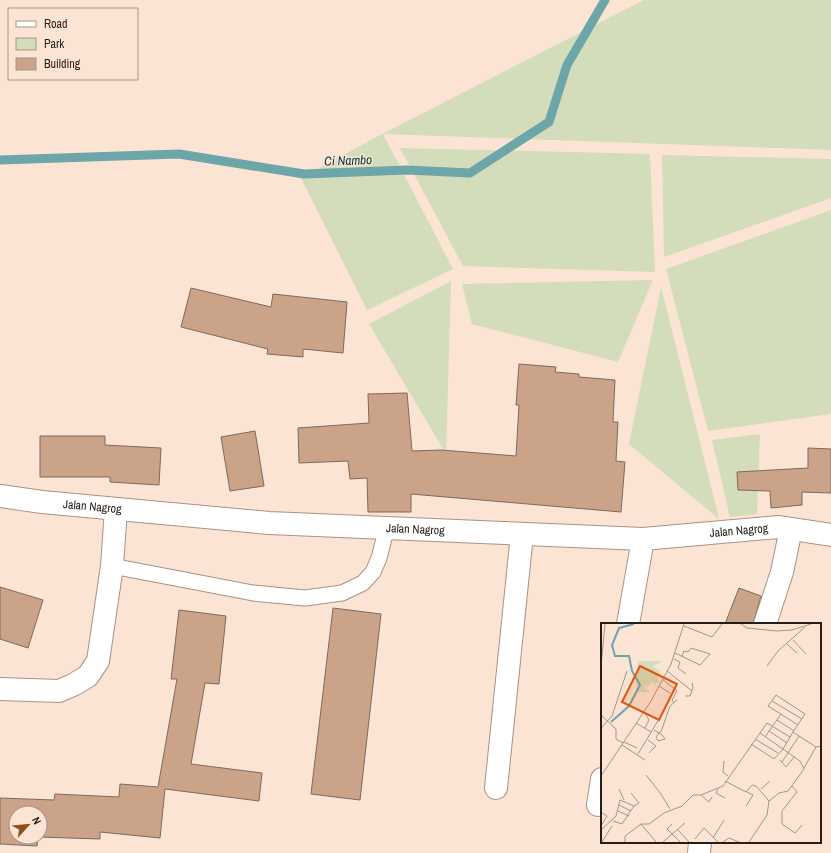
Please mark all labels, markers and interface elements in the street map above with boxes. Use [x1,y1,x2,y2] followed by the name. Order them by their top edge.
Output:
[8,8,138,80] legend
[44,16,68,32] text: Road
[44,36,64,52] text: Park
[44,56,81,72] text: Building
[324,151,372,170] water label: Ci Nambo
[62,496,123,517] street label: Jalan Nagrog
[386,520,446,539] street label: Jalan Nagrog
[709,520,769,541] street label: Jalan Nagrog
[601,623,821,843] inset map
[8,805,48,845] north arrow
[29,814,45,827] text: N

